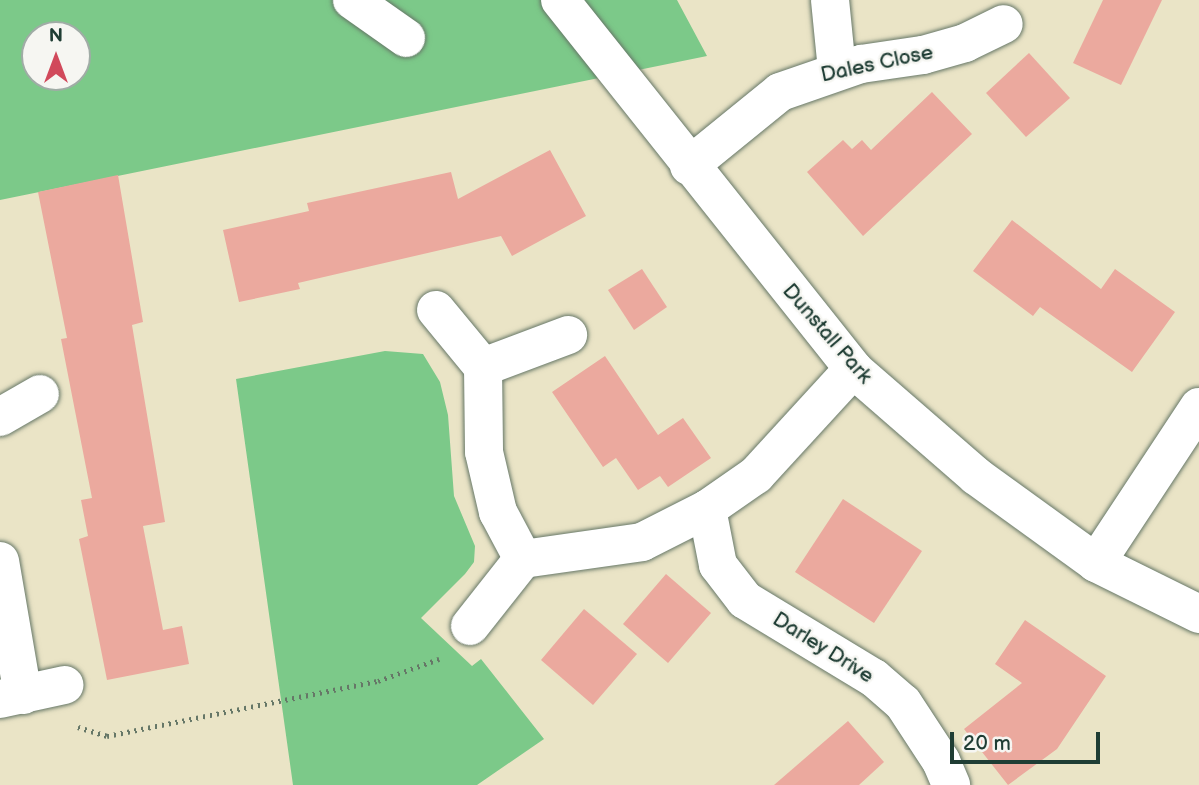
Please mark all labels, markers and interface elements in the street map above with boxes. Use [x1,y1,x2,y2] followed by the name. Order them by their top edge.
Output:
[21,21,91,91] north arrow
[49,25,63,48] text: N
[819,40,935,88] street label: Dales Close
[777,279,877,389] street label: Dunstall Park
[767,607,879,689] street label: Darley Drive
[954,718,1104,762] scale bar
[963,731,1011,756] text: 20 m

